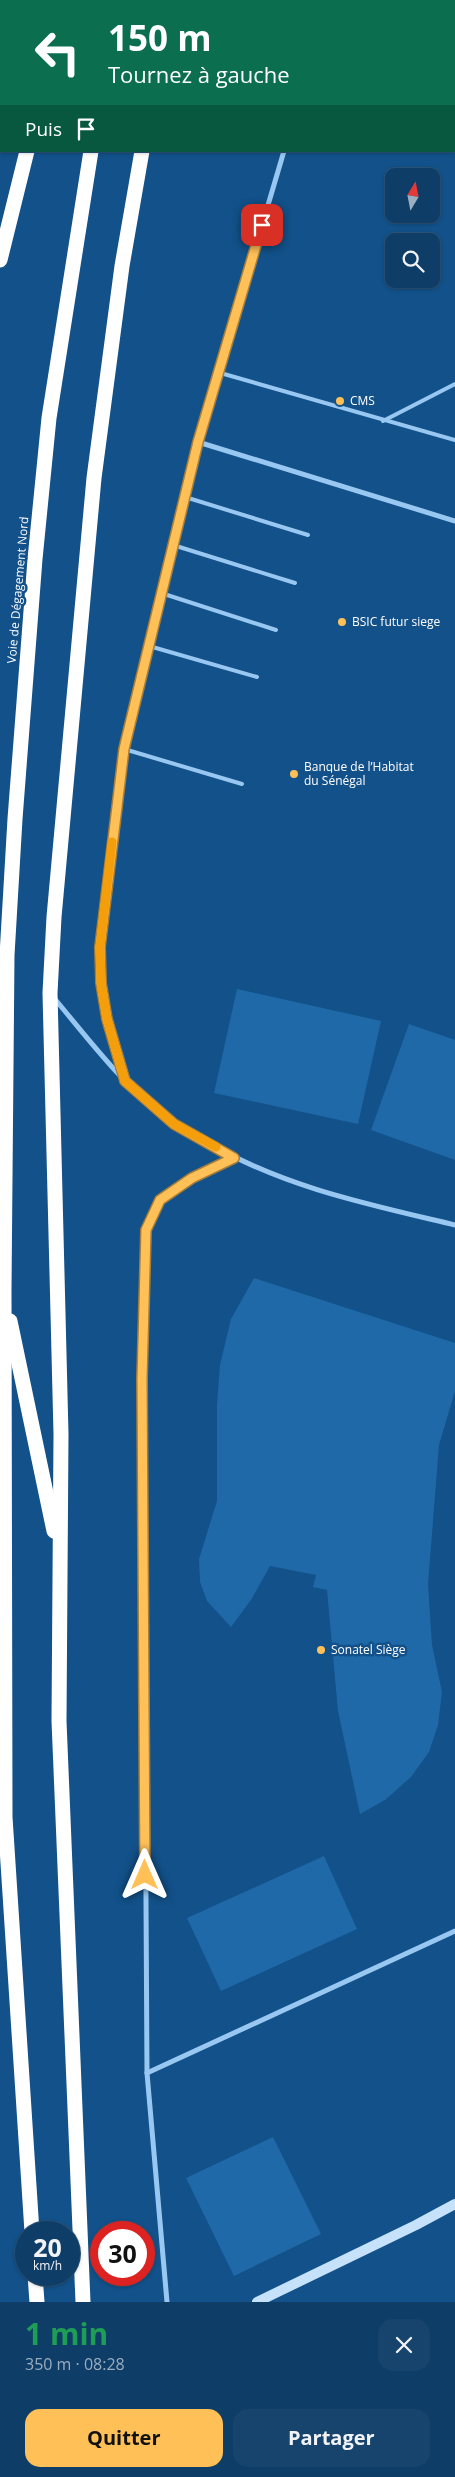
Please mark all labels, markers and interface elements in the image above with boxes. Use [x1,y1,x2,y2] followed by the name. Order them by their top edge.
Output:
[108,14,212,61] text: 150 m
[25,20,90,85] icon: left
[108,59,290,89] text: Tournez à gauche
[72,115,100,143] icon: arrive
[25,116,62,142] text: Puis
[385,168,440,222] north arrow
[385,168,440,288] map controls
[241,204,283,246] pin
[248,211,276,239] icon: arrive
[385,233,440,288] button: search
[350,392,375,409] place label: CMS
[334,395,346,407] marker: CMS
[3,516,32,664] street label: Voie de Dégagement Nord
[352,613,440,630] place label: BSIC futur siege
[336,616,348,628] marker: BSIC futur siege
[304,758,414,789] place label: Banque de l’Habitat du Sénégal
[288,768,300,780] marker: Banque de l’Habitat du Sénégal
[331,1641,406,1658] place label: Sonatel Siège
[315,1644,327,1656] marker: Sonatel Siège
[118,1848,170,1900] position arrow
[90,2221,155,2286] speed limit sign: 30
[33,2230,62,2264] text: 20
[33,2257,62,2274] text: km/h
[25,2313,108,2354] text: 1 min
[378,2319,430,2371] button: close
[25,2353,125,2375] text: 350 m · 08:28
[25,2409,223,2467] button: Quitter
[233,2409,430,2467] button: Partager

